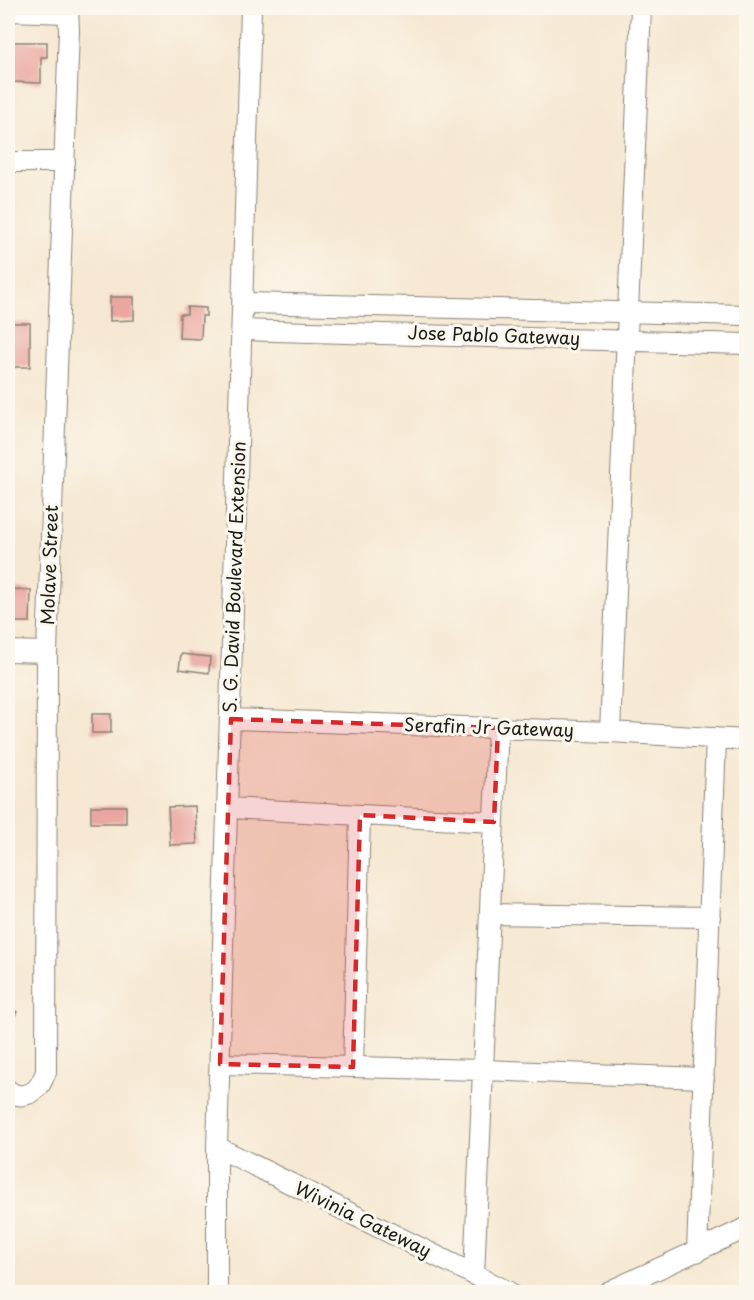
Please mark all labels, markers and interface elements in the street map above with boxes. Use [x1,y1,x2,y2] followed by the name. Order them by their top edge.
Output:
[407,318,581,351] street label: Jose Pablo Gateway
[215,441,252,713] street label: S. G. David Boulevard Extension
[33,504,64,626] street label: Molave Street
[404,710,574,743] street label: Serafin Jr Gateway
[291,1174,436,1263] street label: Wivinia Gateway

